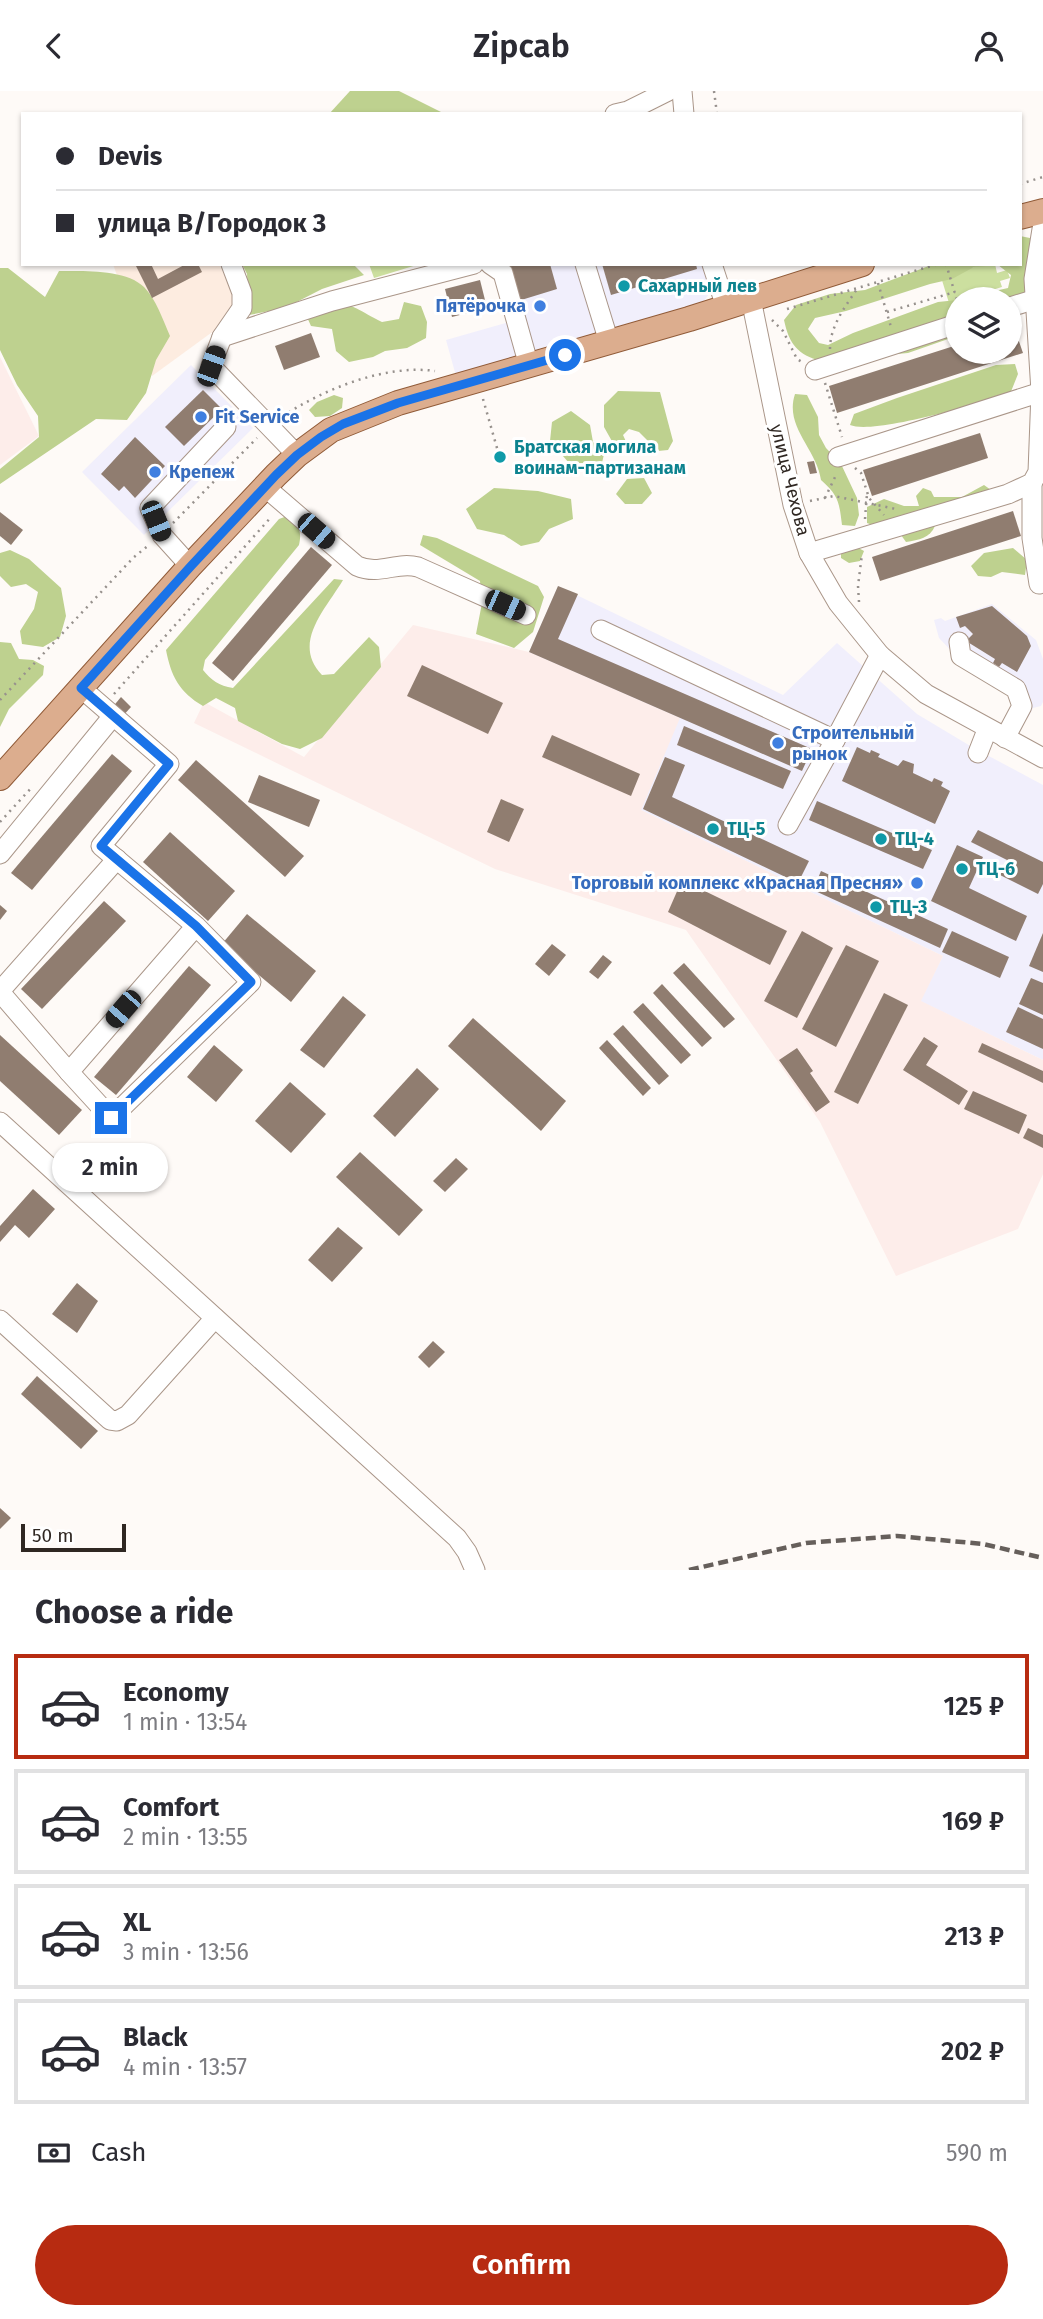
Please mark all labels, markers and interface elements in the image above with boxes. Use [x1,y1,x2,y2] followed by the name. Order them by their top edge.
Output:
[35,27,73,65] icon: back
[473,27,570,65] text: Zipcab
[970,27,1008,65] icon: person
[98,141,162,172] text: Devis
[98,208,326,239] text: улица В/Городок 3
[638,275,757,297] place label: Сахарный лев
[616,278,632,294] marker: Сахарный лев
[945,287,1022,364] map controls
[945,287,1022,364] button: layers
[435,295,526,317] place label: Пятёрочка
[532,298,548,314] marker: Пятёрочка
[549,339,581,371] route start
[194,343,229,389] car
[215,406,300,428] place label: Fit Service
[193,409,209,425] marker: Fit Service
[765,422,815,538] street label: улица Чехова
[514,436,686,479] place label: Братская могила воинам-партизанам
[492,449,508,465] marker: Братская могила воинам-партизанам
[169,461,235,483] place label: Крепеж
[147,464,163,480] marker: Крепеж
[139,498,174,544] car
[294,509,339,553] car
[482,587,529,623] car
[792,722,914,765] place label: Строительный рынок
[770,735,786,751] marker: Строительный рынок
[727,818,766,840] place label: ТЦ-5
[705,821,721,837] marker: ТЦ-5
[895,828,934,850] place label: ТЦ-4
[873,831,889,847] marker: ТЦ-4
[976,858,1015,880] place label: ТЦ-6
[954,861,970,877] marker: ТЦ-6
[572,872,903,894] place label: Торговый комплекс «Красная Пресня»
[909,875,925,891] marker: Торговый комплекс «Красная Пресня»
[890,896,927,918] place label: ТЦ-3
[868,899,884,915] marker: ТЦ-3
[102,986,145,1032] car
[95,1102,127,1134] route end
[53,1143,169,1191] callout: 2 min
[82,1153,138,1181] text: 2 min
[21,1521,126,1553] scale bar
[32,1524,73,1547] text: 50 m
[35,1593,233,1631] text: Choose a ride
[39,1675,102,1738] icon: car
[123,1677,229,1708] text: Economy
[944,1691,1004,1722] text: 125 ₽
[123,1708,247,1736] text: 1 min · 13:54
[39,1790,102,1853] icon: car
[123,1792,219,1823] text: Comfort
[942,1806,1004,1837] text: 169 ₽
[123,1823,248,1851] text: 2 min · 13:55
[39,1905,102,1968] icon: car
[123,1907,151,1938] text: XL
[944,1921,1004,1952] text: 213 ₽
[123,1938,249,1966] text: 3 min · 13:56
[39,2020,102,2083] icon: car
[123,2022,188,2053] text: Black
[941,2036,1004,2067] text: 202 ₽
[123,2053,247,2081] text: 4 min · 13:57
[35,2134,73,2172] icon: cash
[91,2137,147,2168] text: Cash
[946,2139,1008,2167] text: 590 m
[35,2225,1008,2305] button: Confirm

